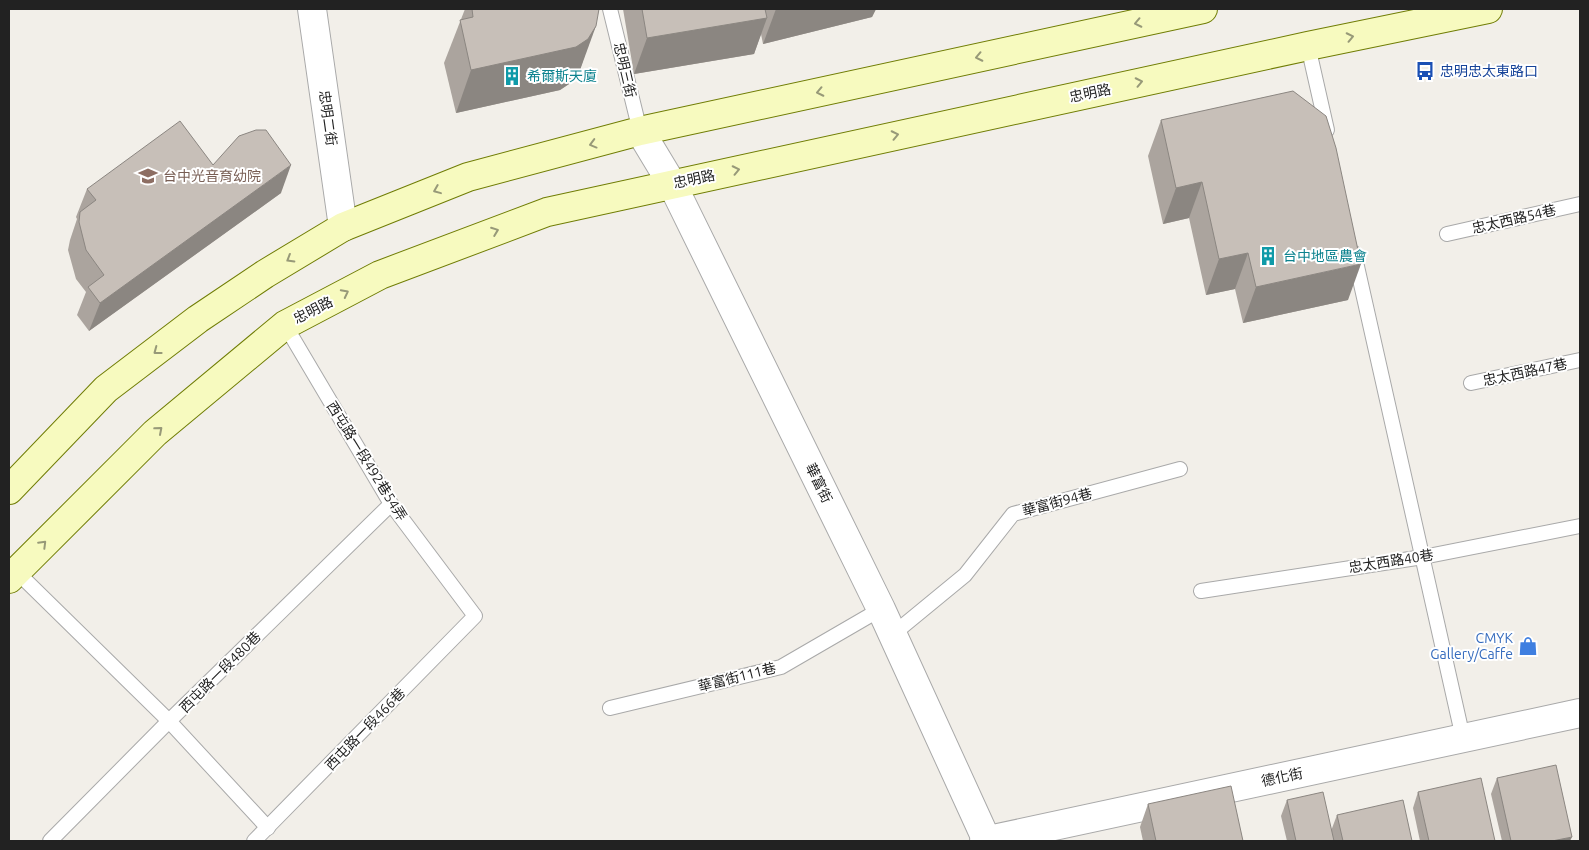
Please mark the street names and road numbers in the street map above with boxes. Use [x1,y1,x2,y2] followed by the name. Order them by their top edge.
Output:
[611,41,639,99] street label: 忠明三街
[1068,81,1112,105] street label: 忠明路
[316,89,340,147] street label: 忠明二街
[672,167,716,191] street label: 忠明路
[1470,202,1558,236] street label: 忠太西路54巷
[291,293,335,327] street label: 忠明路
[1481,355,1569,389] street label: 忠太西路47巷
[324,398,410,524] street label: 西屯路一段492巷54弄
[803,461,835,505] street label: 華富街
[1020,485,1094,519] street label: 華富街94巷
[1347,546,1435,576] street label: 忠太西路40巷
[176,628,264,716] street label: 西屯路一段480巷
[696,660,778,694] street label: 華富街111巷
[322,685,408,773] street label: 西屯路一段466巷
[1260,765,1304,789] street label: 德化街

